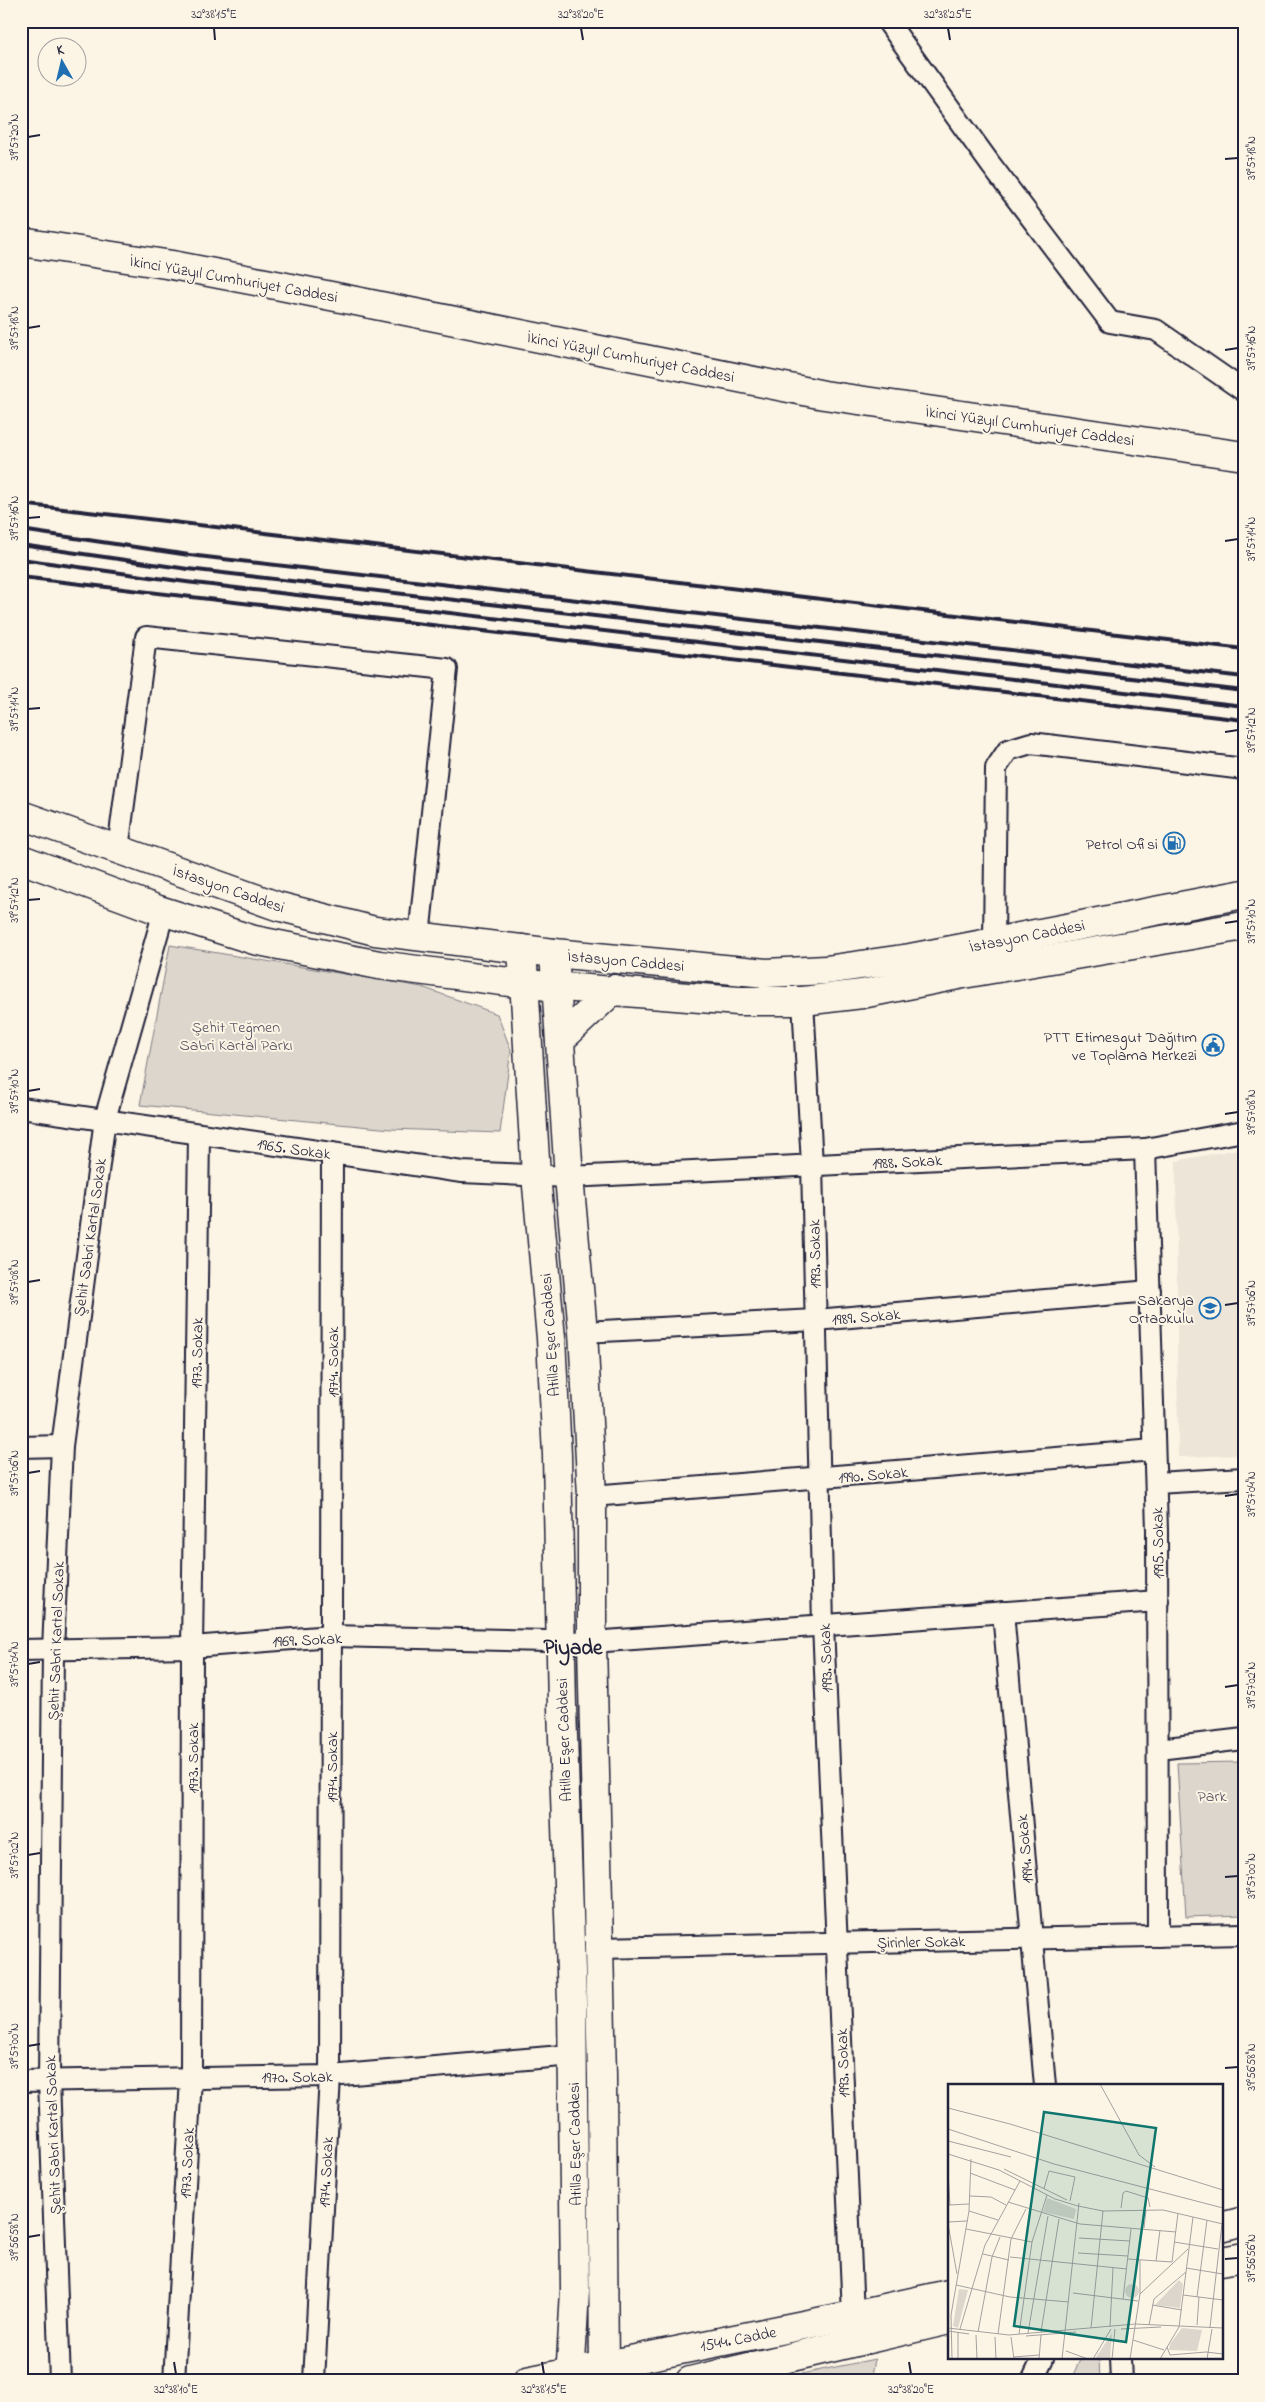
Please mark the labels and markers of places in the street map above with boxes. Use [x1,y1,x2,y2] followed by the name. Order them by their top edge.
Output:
[1162,831,1186,855] fuel station icon: Petrol Ofisi
[1086,833,1158,857] place label: Petrol Ofisi
[1044,1026,1197,1068] place label: PTT Etimesgut Dağıtım ve Toplama Merkezi
[1201,1033,1225,1057] public building icon: PTT Etimesgut Dağıtım ve Toplama Merkezi
[1129,1289,1194,1331] place label: Sakarya Ortaokulu
[1198,1296,1222,1320] school or university icon: Sakarya Ortaokulu

